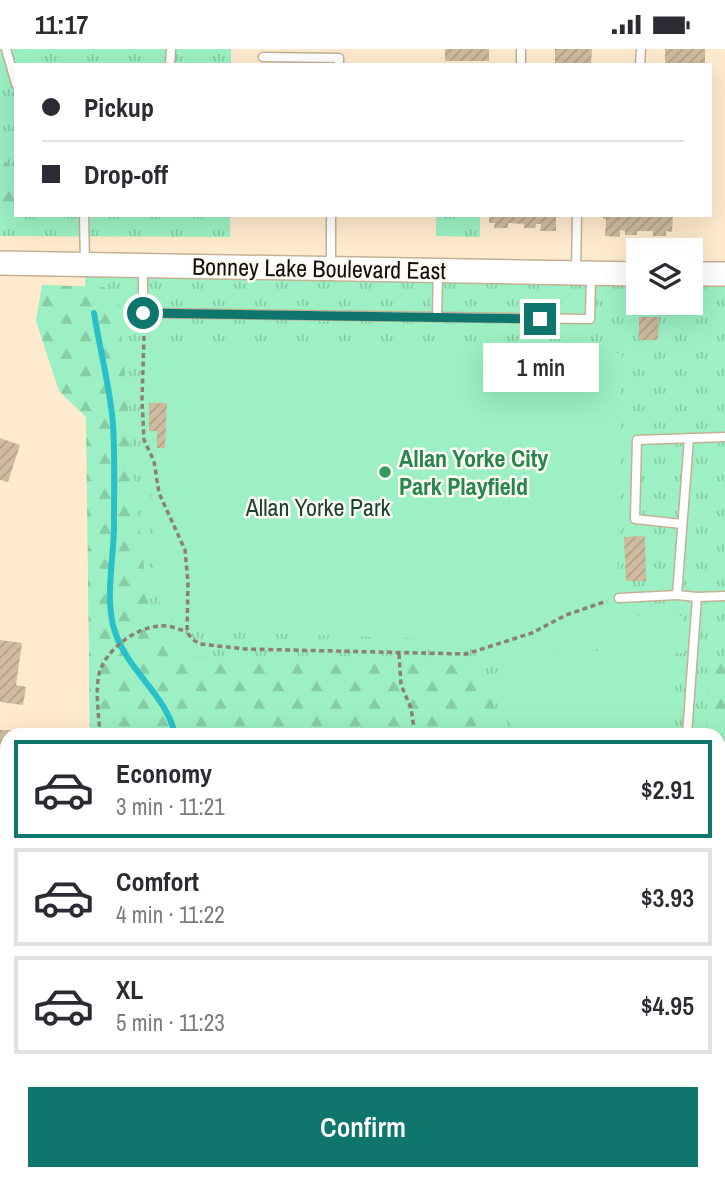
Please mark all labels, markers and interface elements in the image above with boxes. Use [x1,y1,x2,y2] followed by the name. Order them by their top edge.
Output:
[35,7,88,42] text: 11:17
[84,90,154,125] text: Pickup
[84,157,168,192] text: Drop-off
[626,238,703,315] map controls
[626,238,703,315] button: layers
[192,250,447,286] street label: Bonney Lake Boulevard East
[127,297,159,329] route start
[524,303,556,335] route end
[482,343,598,393] callout: 1 min
[517,352,565,383] text: 1 min
[399,442,548,502] place label: Allan Yorke City Park Playfield
[377,464,393,480] marker: Allan Yorke City Park Playfield
[245,491,390,523] park label: Allan Yorke Park
[116,756,212,791] text: Economy
[32,758,95,821] icon: car
[641,772,694,807] text: $2.91
[116,791,225,822] text: 3 min · 11:21
[116,864,199,899] text: Comfort
[32,866,95,929] icon: car
[641,880,694,915] text: $3.93
[116,899,225,930] text: 4 min · 11:22
[116,972,143,1007] text: XL
[32,974,95,1037] icon: car
[641,988,694,1023] text: $4.95
[116,1007,225,1038] text: 5 min · 11:23
[28,1087,698,1167] button: Confirm

